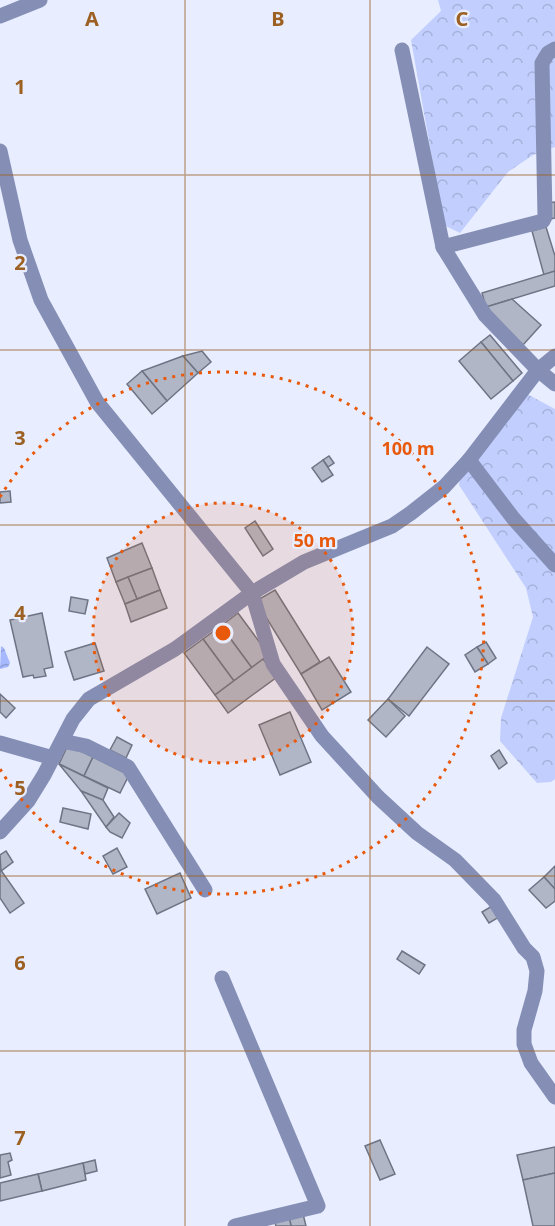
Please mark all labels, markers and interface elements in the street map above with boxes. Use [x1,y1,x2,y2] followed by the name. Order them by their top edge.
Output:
[85,5,99,32] text: A
[271,5,285,32] text: B
[456,5,469,32] text: C
[14,73,26,100] text: 1
[14,249,26,276] text: 2
[14,424,26,451] text: 3
[381,436,435,460] text: 100 m
[294,528,336,552] text: 50 m
[14,599,26,626] text: 4
[213,623,233,643] centre of rings
[14,774,26,801] text: 5
[14,949,26,976] text: 6
[14,1124,26,1151] text: 7

